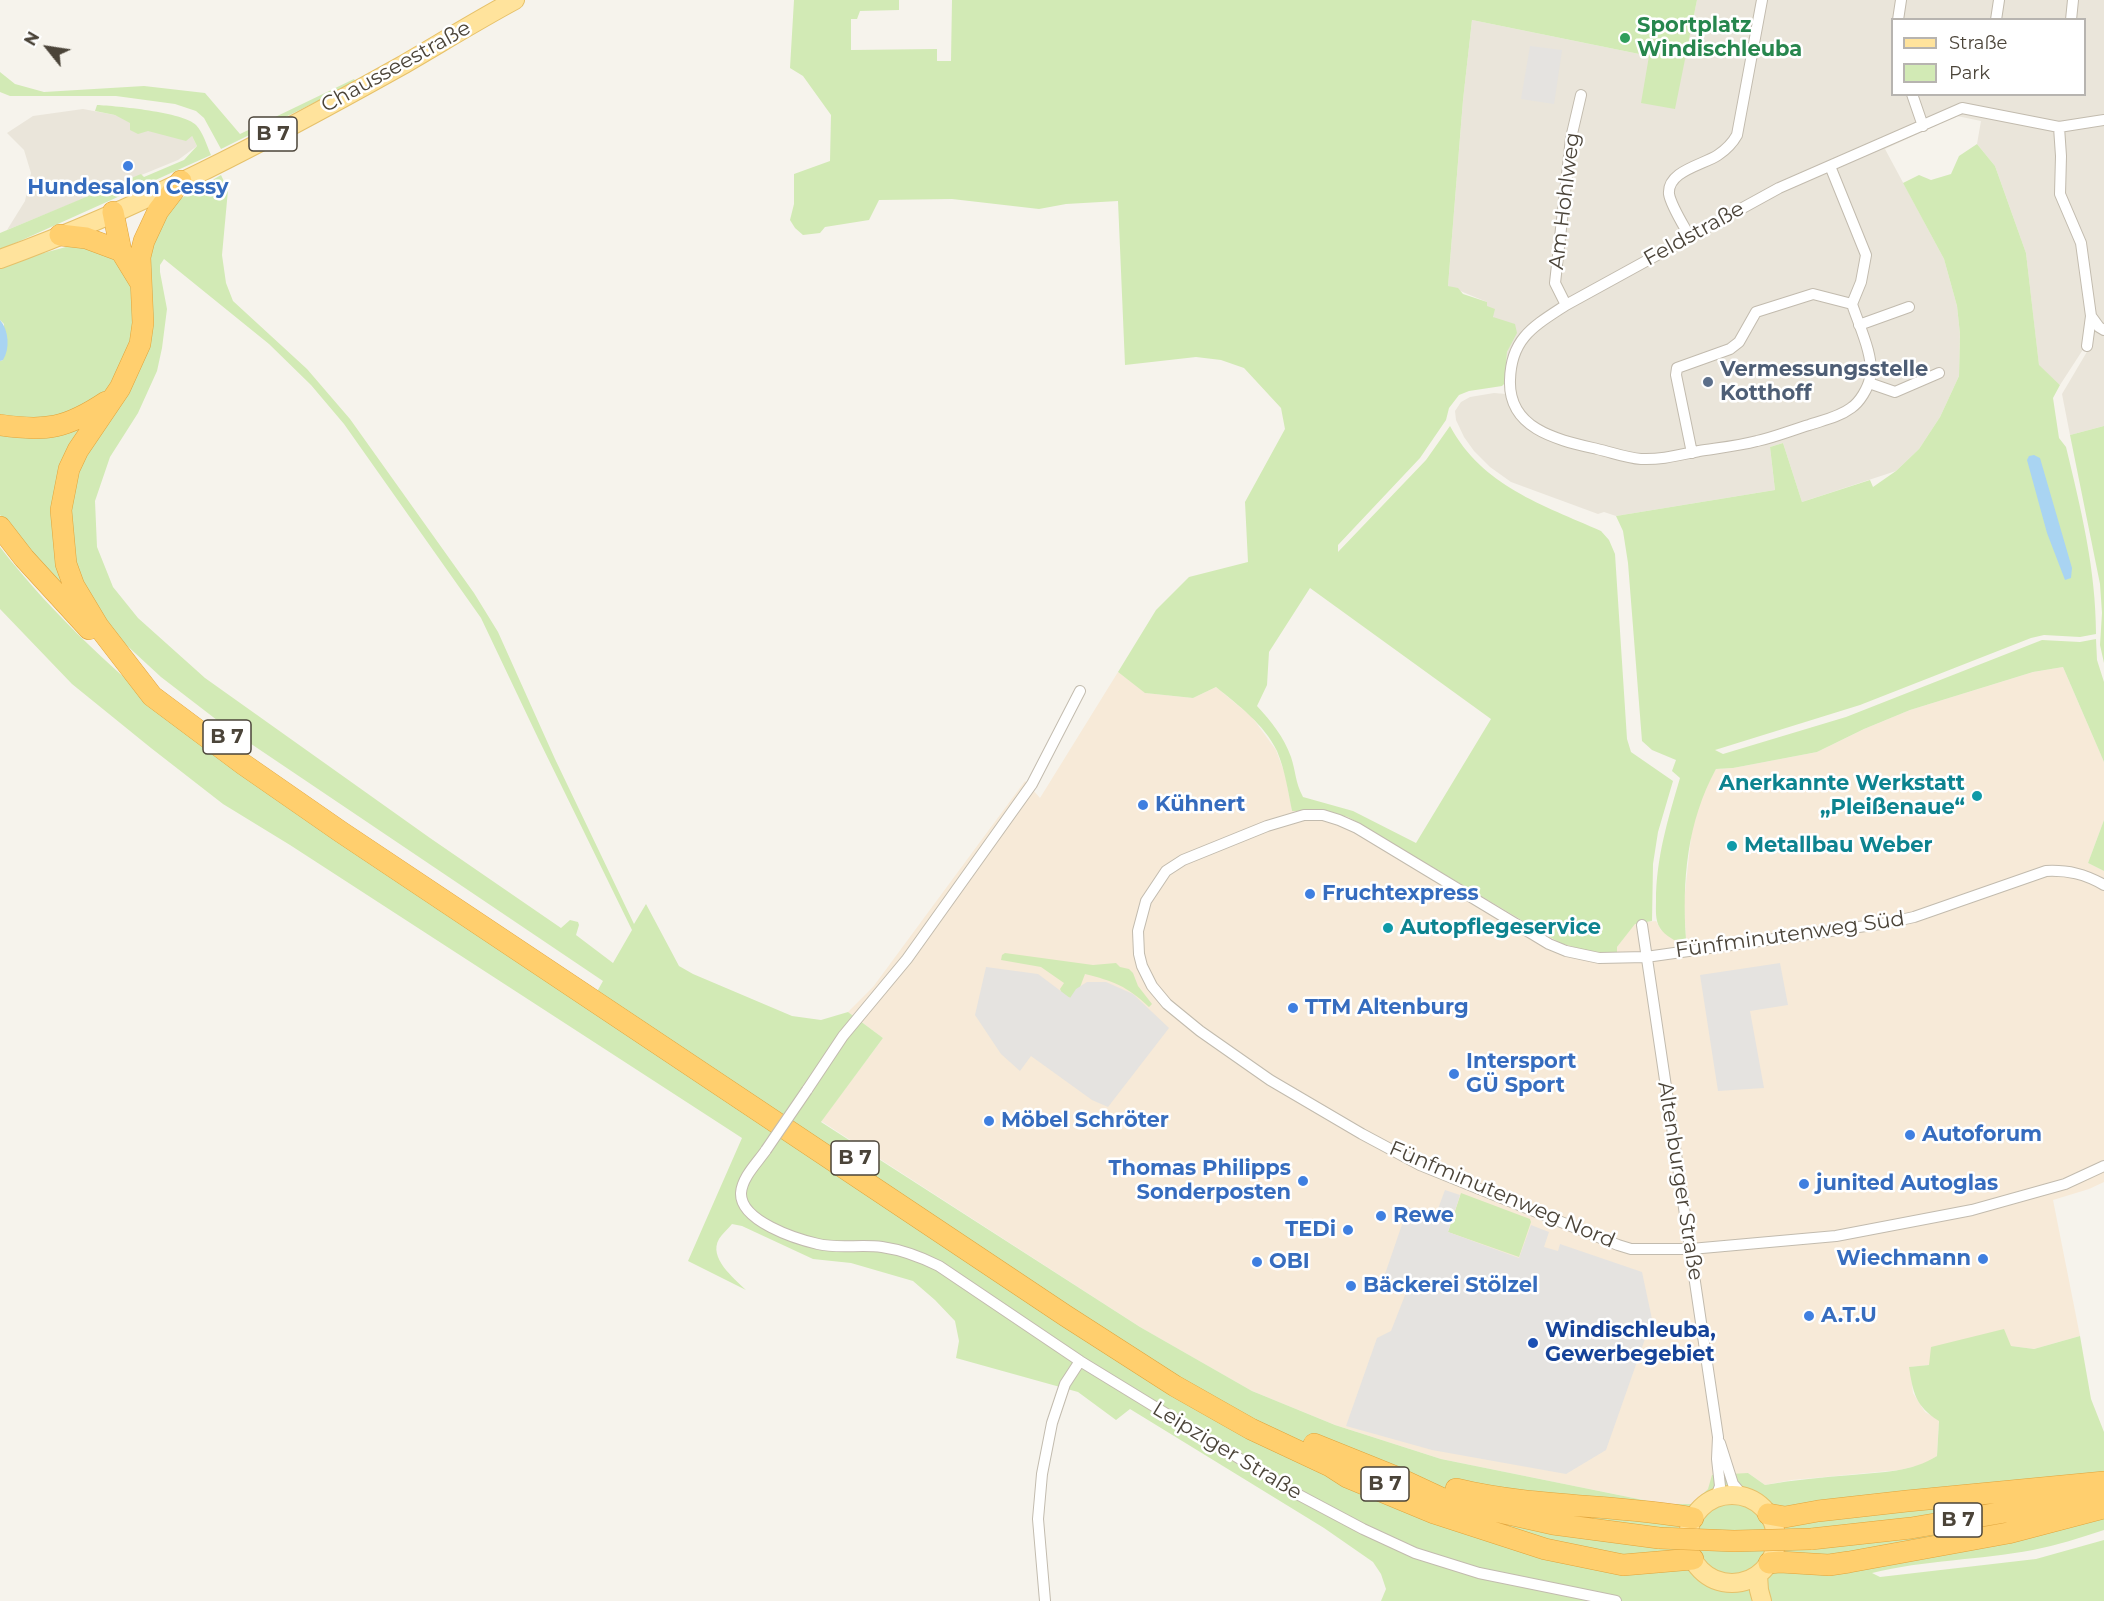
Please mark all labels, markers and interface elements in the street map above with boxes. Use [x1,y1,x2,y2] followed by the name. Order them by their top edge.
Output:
[1637,13,1802,63] place label: Sportplatz Windischleuba
[317,16,475,118] street label: Chausseestraße
[18,18,78,78] north arrow
[1891,18,2086,96] legend
[21,28,43,49] text: N
[1618,31,1632,45] marker: Sportplatz Windischleuba
[1949,32,2007,54] text: Straße
[1949,62,1990,84] text: Park
[249,117,297,151] road number: B 7
[1544,131,1586,271] street label: Am Hohlweg
[121,159,135,173] marker: Hundesalon Cessy
[27,175,229,201] place label: Hundesalon Cessy
[1639,196,1749,272] street label: Feldstraße
[1720,357,1928,407] place label: Vermessungsstelle Kotthoff
[1701,375,1715,389] marker: Vermessungsstelle Kotthoff
[203,720,251,754] road number: B 7
[1719,771,1965,821] place label: Anerkannte Werkstatt „Pleißenaue“
[1970,789,1984,803] marker: Anerkannte Werkstatt „Pleißenaue“
[1155,792,1245,818] place label: Kühnert
[1136,798,1150,812] marker: Kühnert
[1744,833,1933,859] place label: Metallbau Weber
[1725,839,1739,853] marker: Metallbau Weber
[1322,881,1479,907] place label: Fruchtexpress
[1303,887,1317,901] marker: Fruchtexpress
[1674,906,1906,964] street label: Fünfminutenweg Süd
[1400,915,1601,941] place label: Autopflegeservice
[1381,921,1395,935] marker: Autopflegeservice
[1305,995,1469,1021] place label: TTM Altenburg
[1286,1001,1300,1015] marker: TTM Altenburg
[1466,1049,1576,1099] place label: Intersport GÜ Sport
[1447,1067,1461,1081] marker: Intersport GÜ Sport
[1652,1080,1708,1282] street label: Altenburger Straße
[1001,1108,1169,1134] place label: Möbel Schröter
[982,1114,996,1128] marker: Möbel Schröter
[1922,1122,2042,1148] place label: Autoforum
[1903,1128,1917,1142] marker: Autoforum
[1385,1136,1619,1254] street label: Fünfminutenweg Nord
[831,1141,879,1175] road number: B 7
[1109,1156,1291,1206] place label: Thomas Philipps Sonderposten
[1816,1171,1998,1197] place label: junited Autoglas
[1296,1174,1310,1188] marker: Thomas Philipps Sonderposten
[1797,1177,1811,1191] marker: junited Autoglas
[1393,1203,1454,1229] place label: Rewe
[1374,1209,1388,1223] marker: Rewe
[1285,1217,1336,1243] place label: TEDi
[1341,1223,1355,1237] marker: TEDi
[1836,1246,1971,1272] place label: Wiechmann
[1269,1249,1310,1275] place label: OBI
[1976,1252,1990,1266] marker: Wiechmann
[1250,1255,1264,1269] marker: OBI
[1363,1273,1538,1299] place label: Bäckerei Stölzel
[1344,1279,1358,1293] marker: Bäckerei Stölzel
[1821,1303,1877,1329] place label: A.T.U
[1802,1309,1816,1323] marker: A.T.U
[1545,1318,1716,1368] place label: Windischleuba, Gewerbegebiet
[1526,1336,1540,1350] marker: Windischleuba, Gewerbegebiet
[1148,1396,1306,1506] street label: Leipziger Straße
[1361,1467,1409,1501] road number: B 7
[1934,1503,1982,1537] road number: B 7

